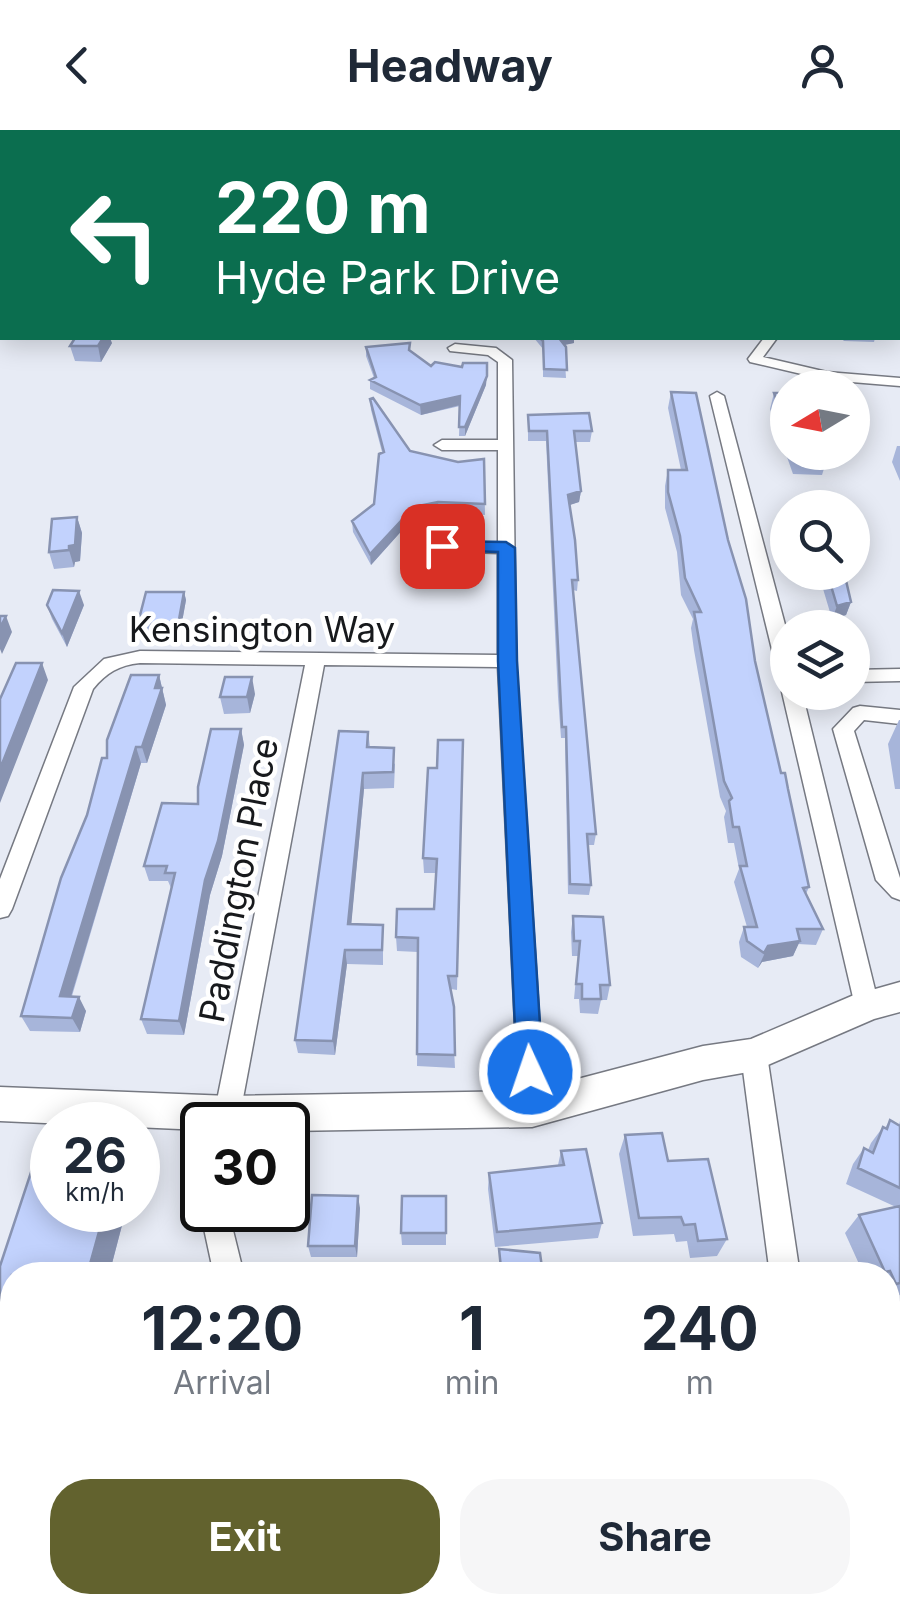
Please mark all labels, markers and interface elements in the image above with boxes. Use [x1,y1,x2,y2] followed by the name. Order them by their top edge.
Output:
[50,38,105,93] icon: back
[347,38,553,93] text: Headway
[795,38,850,93] icon: person
[215,165,431,250] text: 220 m
[50,170,180,300] icon: left
[215,250,560,305] text: Hyde Park Drive
[770,370,870,470] north arrow
[770,370,870,710] map controls
[770,490,870,590] button: search
[400,504,485,589] pin
[415,519,470,574] icon: arrive
[129,608,395,650] street label: Kensington Way
[770,610,870,710] button: layers
[190,734,286,1026] street label: Paddington Place
[478,1020,582,1124] position arrow
[180,1102,310,1232] speed limit sign: 30
[63,1125,127,1185] text: 26
[65,1177,125,1207] text: km/h
[141,1292,303,1364] text: 12:20
[459,1292,485,1364] text: 1
[641,1292,759,1364] text: 240
[173,1363,272,1402] text: Arrival
[445,1363,499,1402] text: min
[686,1363,714,1402] text: m
[50,1479,440,1594] button: Exit
[460,1479,850,1594] button: Share

